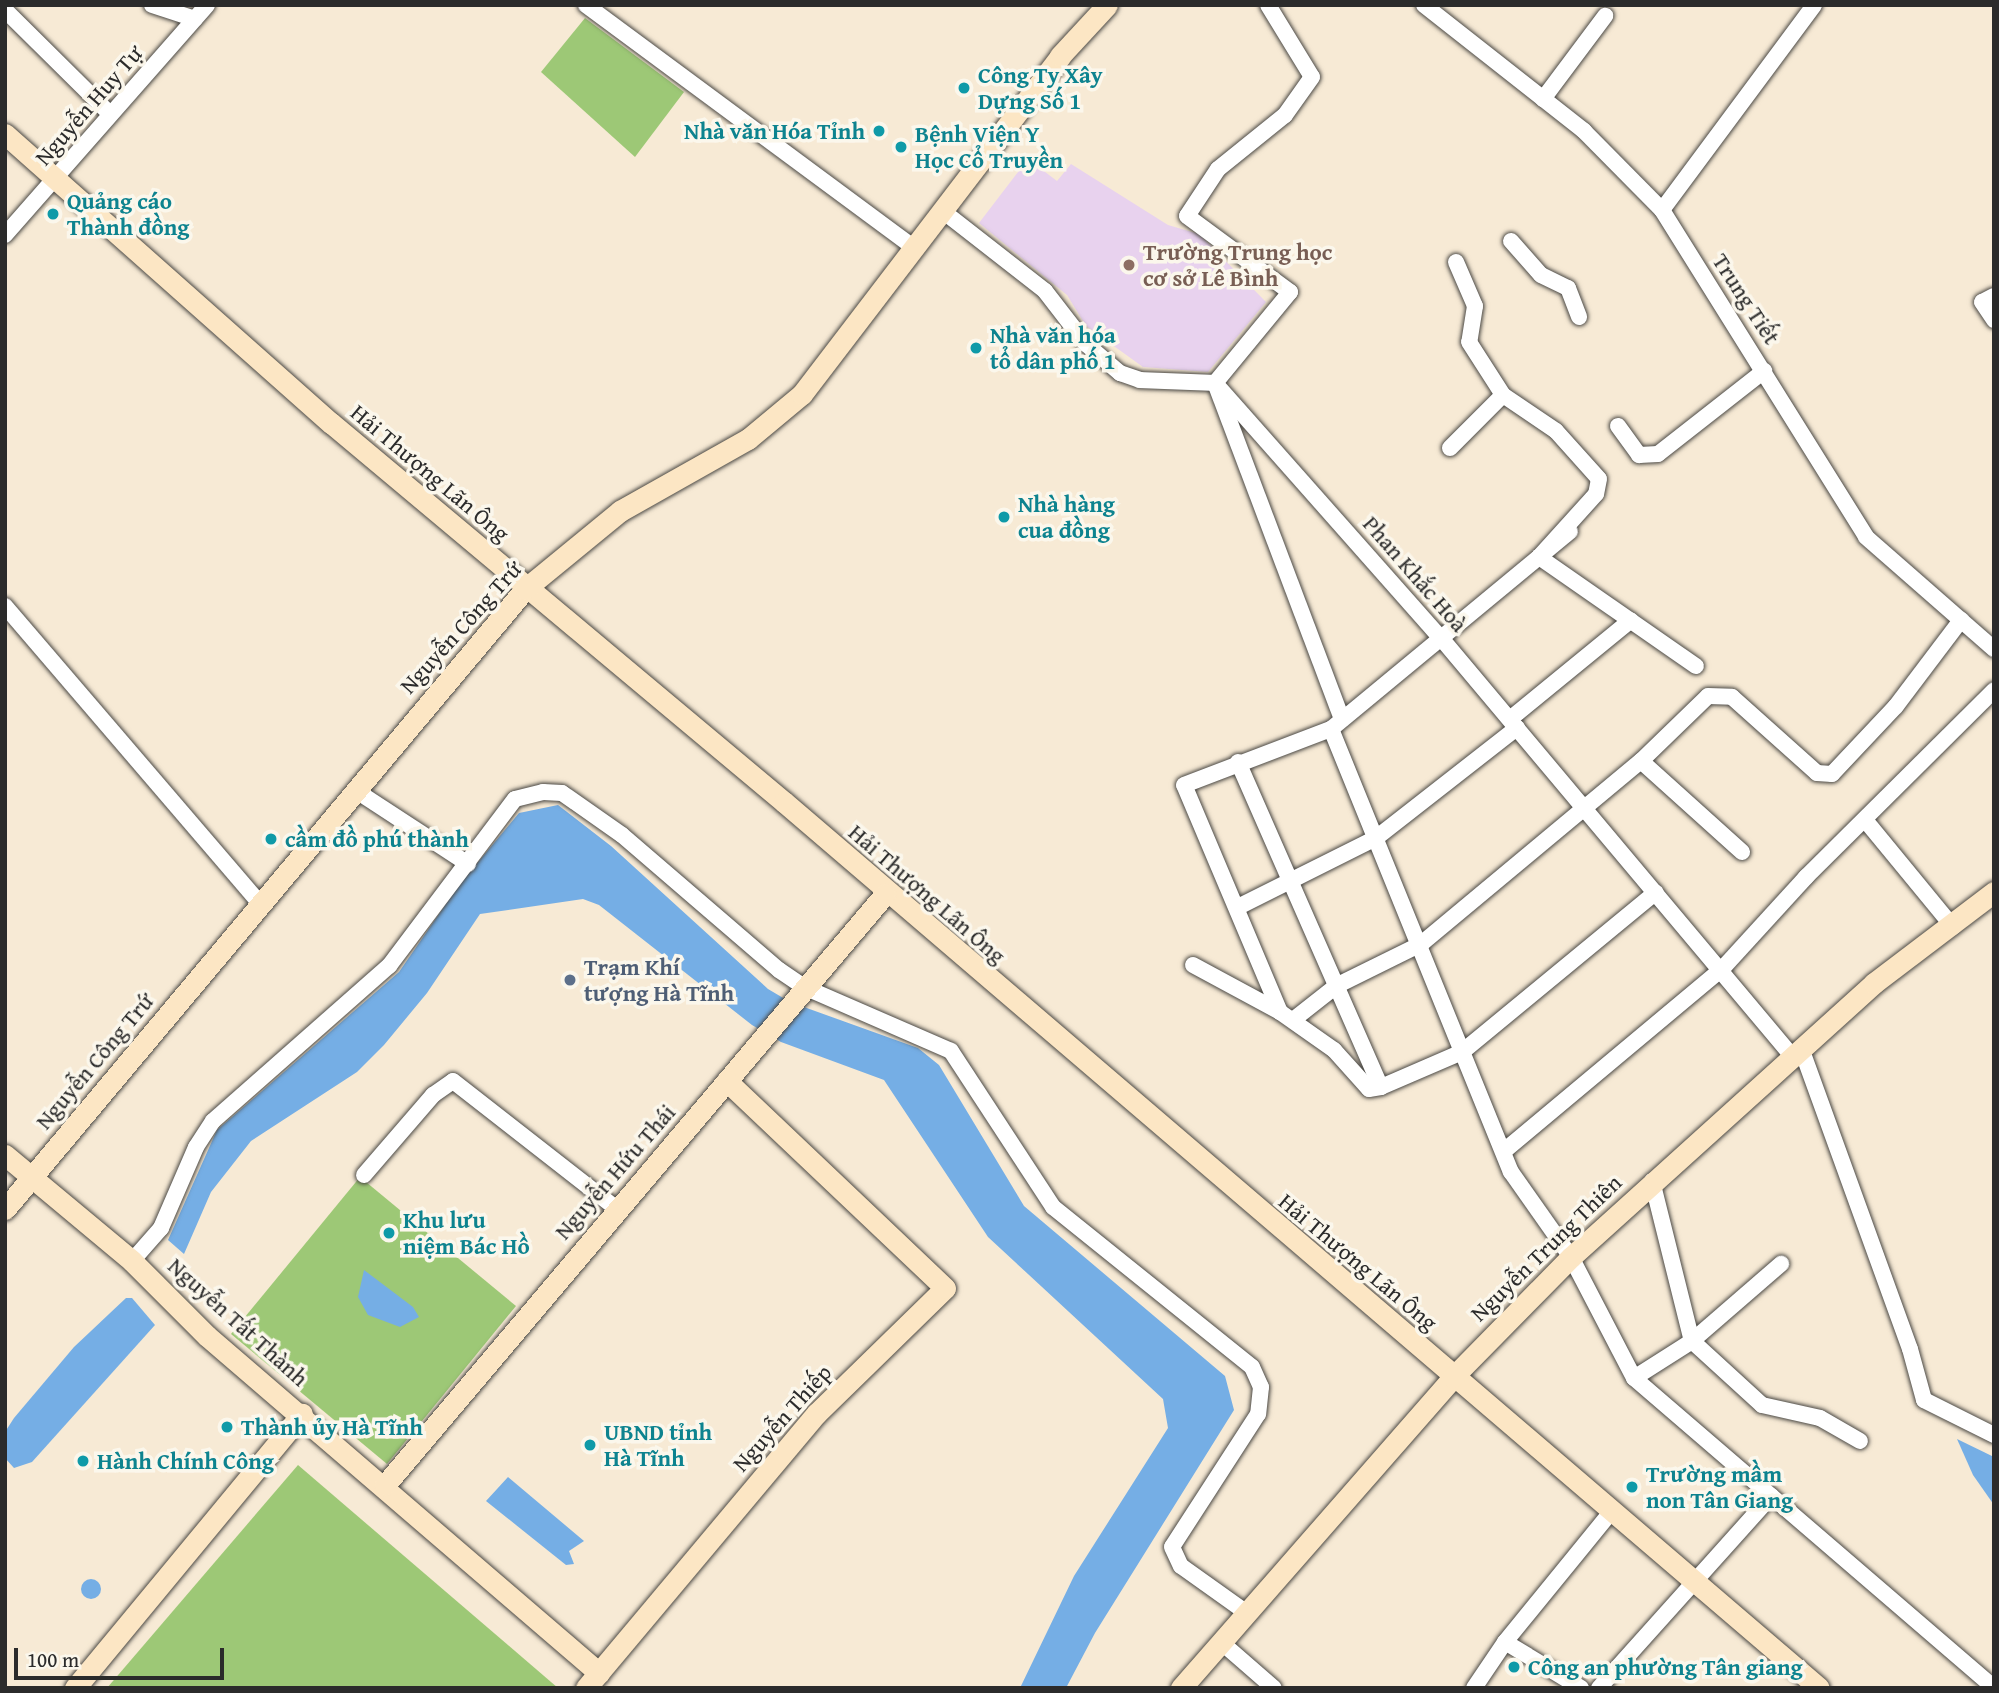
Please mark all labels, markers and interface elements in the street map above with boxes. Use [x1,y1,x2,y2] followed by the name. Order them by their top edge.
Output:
[29,39,149,171] street label: Nguyễn Huy Tự
[978,61,1103,115] place label: Công Ty Xây Dựng Số 1
[956,80,972,96] marker: Công Ty Xây Dựng Số 1
[684,117,865,145] place label: Nhà văn Hóa Tỉnh
[915,120,1063,174] place label: Bệnh Viện Y Học Cổ Truyền
[871,123,887,139] marker: Nhà văn Hóa Tỉnh
[893,139,909,155] marker: Bệnh Viện Y Học Cổ Truyền
[67,187,189,241] place label: Quảng cáo Thành đồng
[45,206,61,222] marker: Quảng cáo Thành đồng
[1143,238,1332,292] place label: Trường Trung học cơ sở Lê Bình
[1707,249,1785,349] street label: Trung Tiết
[1121,257,1137,273] marker: Trường Trung học cơ sở Lê Bình
[990,321,1116,375] place label: Nhà văn hóa tổ dân phố 1
[968,340,984,356] marker: Nhà văn hóa tổ dân phố 1
[345,399,515,547] street label: Hải Thượng Lãn Ông
[1018,490,1115,544] place label: Nhà hàng cua đồng
[996,509,1012,525] marker: Nhà hàng cua đồng
[1357,510,1473,638] street label: Phan Khắc Hoà
[394,555,528,699] street label: Nguyễn Công Trứ
[843,818,1011,970] street label: Hải Thượng Lãn Ông
[285,825,469,853] place label: cầm đồ phú thành
[263,831,279,847] marker: cầm đồ phú thành
[584,953,734,1007] place label: Trạm Khí tượng Hà Tĩnh
[562,972,578,988] marker: Trạm Khí tượng Hà Tĩnh
[30,987,160,1135] street label: Nguyễn Công Trứ
[549,1099,681,1245] street label: Nguyễn Hứu Thái
[1465,1169,1627,1327] street label: Nguyễn Trung Thiên
[1273,1188,1443,1336] street label: Hải Thượng Lãn Ông
[403,1206,530,1260] place label: Khu lưu niệm Bác Hồ
[381,1225,397,1241] marker: Khu lưu niệm Bác Hồ
[162,1252,314,1392] street label: Nguyễn Tất Thành
[727,1359,837,1477] street label: Nguyễn Thiếp
[241,1413,423,1441] place label: Thành ủy Hà Tĩnh
[604,1418,712,1472] place label: UBND tỉnh Hà Tĩnh
[219,1419,235,1435] marker: Thành ủy Hà Tĩnh
[582,1437,598,1453] marker: UBND tỉnh Hà Tĩnh
[97,1447,274,1475] place label: Hành Chính Công
[75,1453,91,1469] marker: Hành Chính Công
[1646,1460,1793,1514] place label: Trường mầm non Tân Giang
[1624,1479,1640,1495] marker: Trường mầm non Tân Giang
[18,1634,228,1678] scale bar
[27,1644,79,1675] text: 100 m
[1528,1653,1803,1681] place label: Công an phường Tân giang
[1506,1659,1522,1675] marker: Công an phường Tân giang

